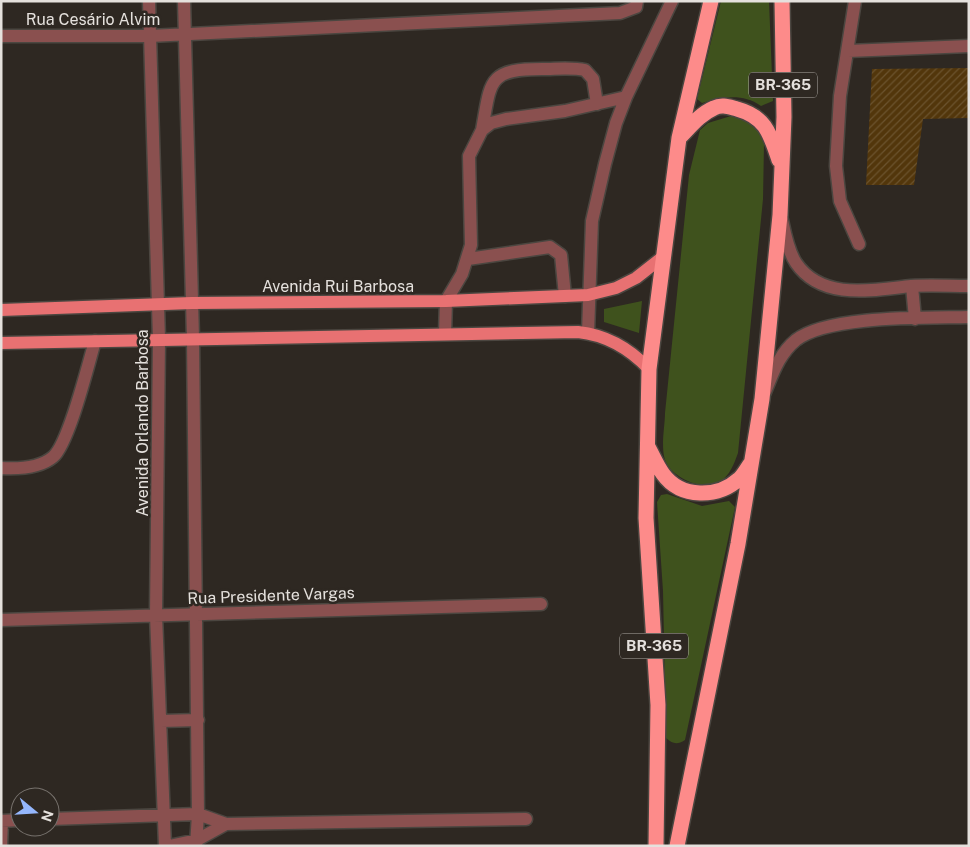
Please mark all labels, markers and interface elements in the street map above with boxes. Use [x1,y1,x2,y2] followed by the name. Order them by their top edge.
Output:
[26,10,160,29] street label: Rua Cesário Alvim
[749,72,817,98] road number: BR-365
[262,277,414,296] street label: Avenida Rui Barbosa
[133,329,152,517] street label: Avenida Orlando Barbosa
[187,583,355,608] street label: Rua Presidente Vargas
[620,634,688,658] road number: BR-365
[10,787,60,837] north arrow
[38,808,57,824] text: N

